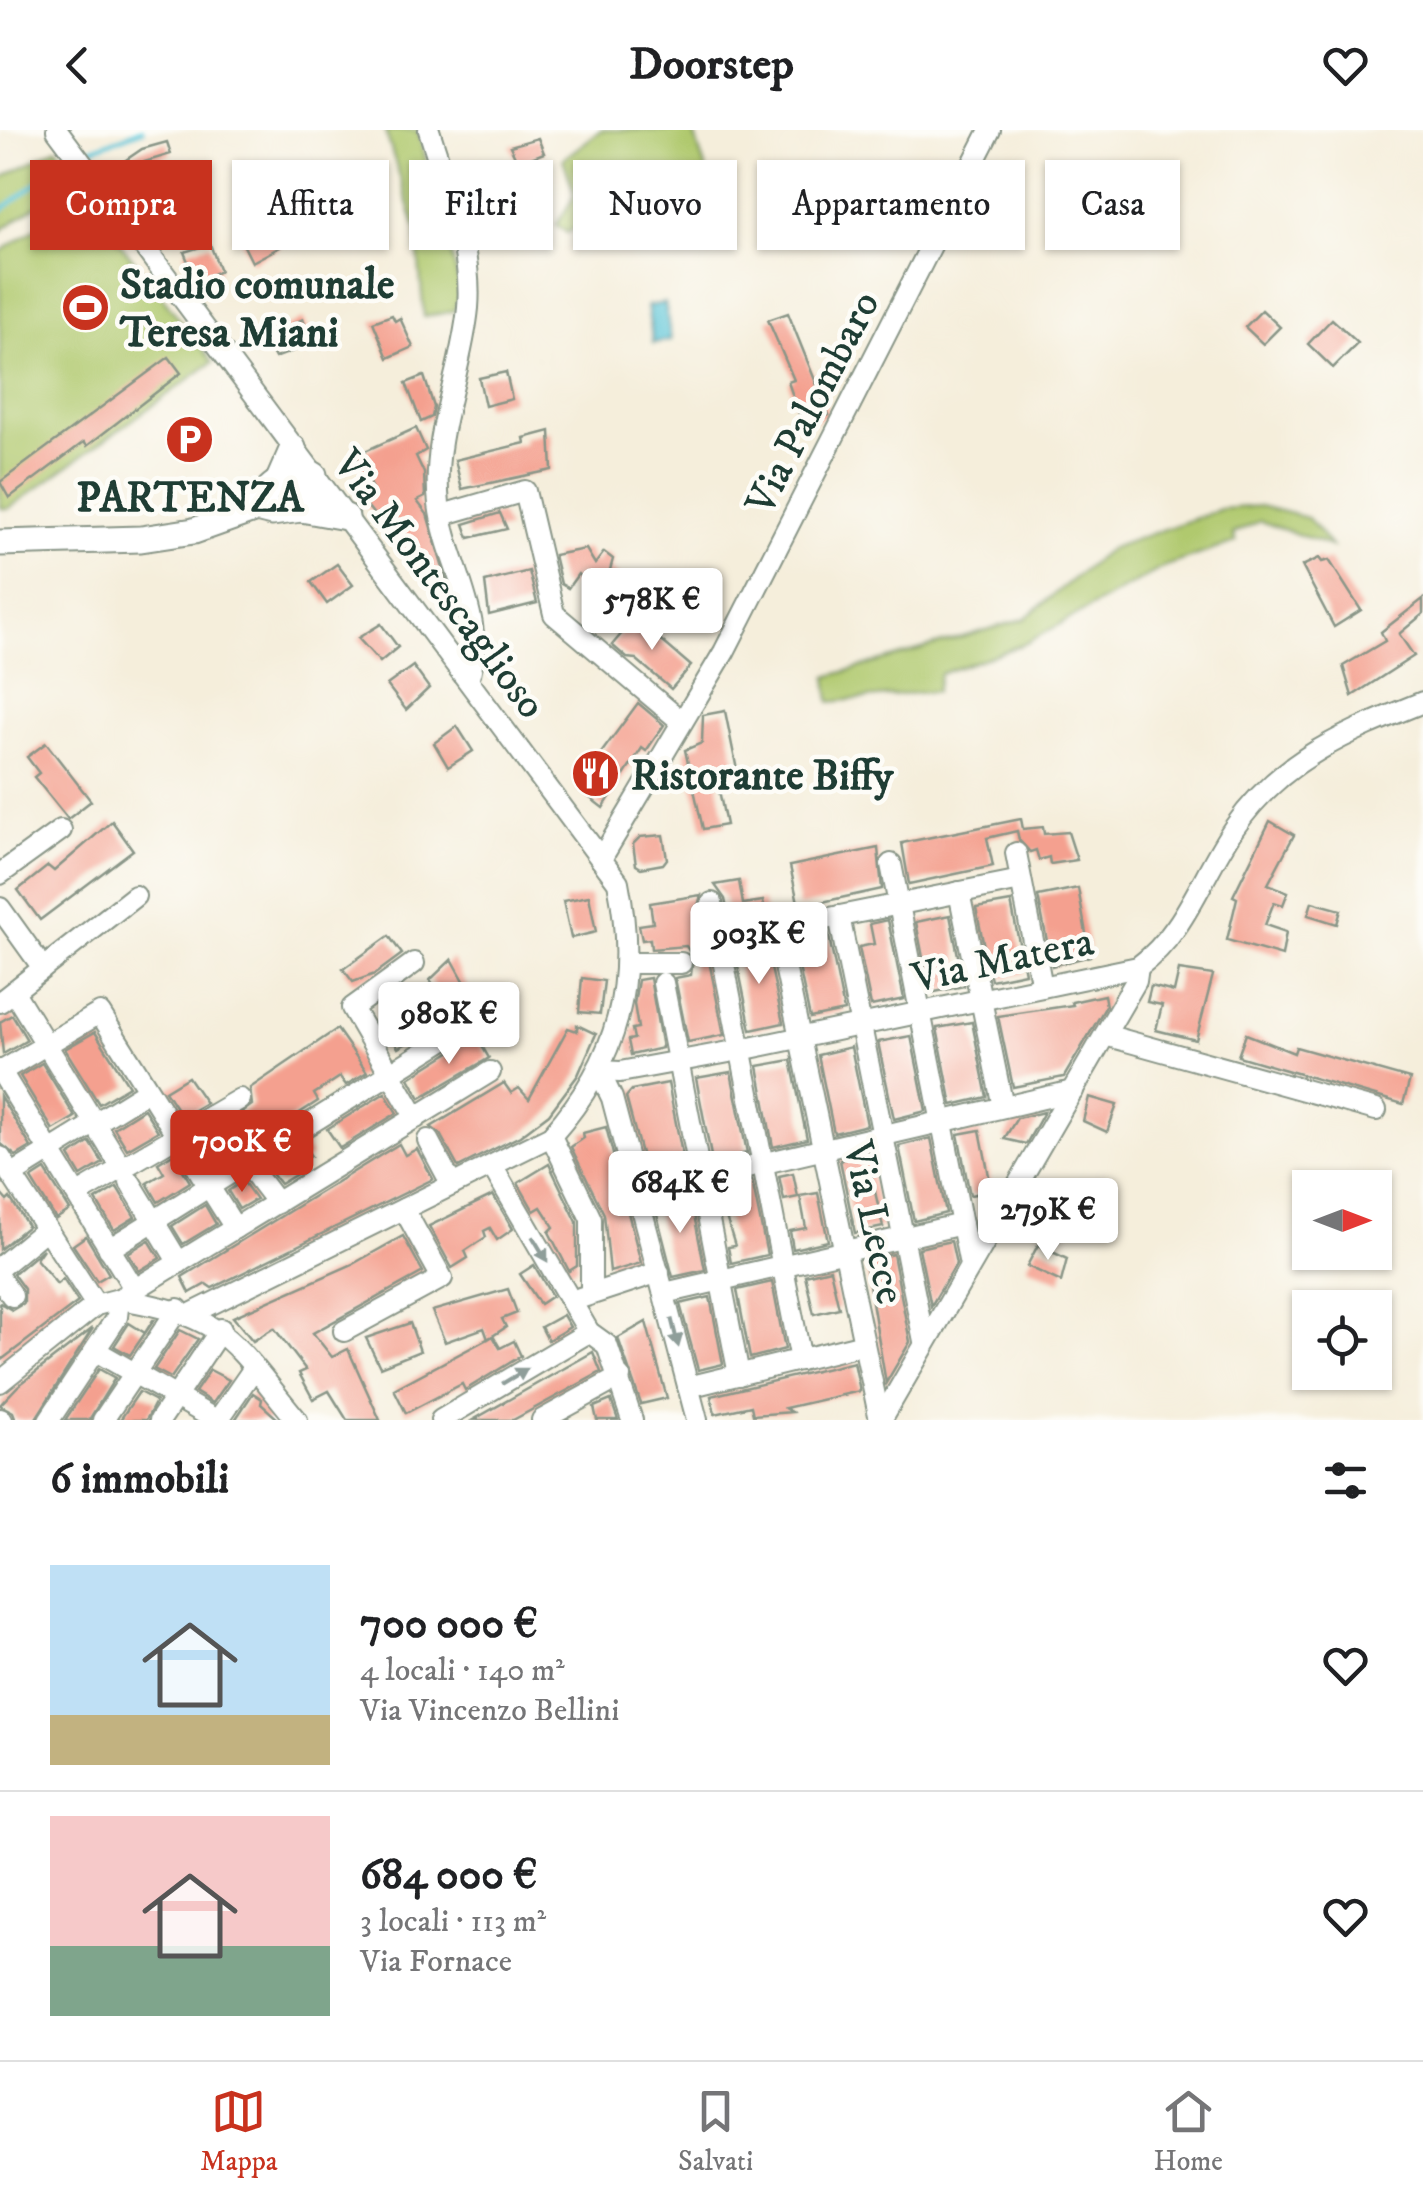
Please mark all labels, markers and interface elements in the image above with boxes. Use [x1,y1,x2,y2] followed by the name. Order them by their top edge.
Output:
[629,37,794,93] text: Doorstep
[50,38,105,93] icon: back
[1318,38,1373,93] icon: heart
[30,160,212,250] chip: Compra
[232,160,389,250] chip: Affitta
[409,160,553,250] chip: Filtri
[573,160,737,250] chip: Nuovo
[757,160,1025,250] chip: Appartamento
[1045,160,1180,250] chip: Casa
[119,260,394,360] place label: Stadio comunale Teresa Miani
[59,281,111,333] sports icon: Stadio comunale Teresa Miani
[735,283,892,525] street label: Via Palombaro
[164,414,216,466] parking icon: PARTENZA
[320,439,557,730] street label: Via Montescaglioso
[76,473,305,525] place label: PARTENZA
[571,568,733,653] pin: 578K €
[604,580,700,620] text: 578K €
[570,748,622,800] restaurant icon: Ristorante Biffy
[631,751,894,803] place label: Ristorante Biffy
[678,902,840,987] pin: 903K €
[712,914,806,954] text: 903K €
[906,916,1098,1006] street label: Via Matera
[368,982,530,1067] pin: 980K €
[400,994,498,1034] text: 980K €
[161,1110,323,1195] pin: 700K €
[192,1122,292,1162] text: 700K €
[830,1135,916,1309] street label: Via Lecce
[599,1151,761,1236] pin: 684K €
[630,1163,730,1203] text: 684K €
[1292,1170,1392,1270] north arrow
[1292,1170,1392,1390] map controls
[967,1178,1129,1263] pin: 279K €
[1000,1190,1096,1230] text: 279K €
[531,1235,549,1263] one-way arrow
[1292,1290,1392,1390] button: locate
[668,1318,683,1349] one-way arrow
[501,1368,529,1385] one-way arrow
[1318,1453,1373,1508] icon: filters
[50,1454,229,1506] text: 6 immobili
[360,1599,538,1651] text: 700 000 €
[130,1605,250,1725] icon: home
[1318,1638,1373,1693] icon: heart
[360,1651,565,1691] text: 4 locali · 140 m²
[360,1691,620,1731] text: Via Vincenzo Bellini
[360,1850,537,1902] text: 684 000 €
[130,1856,250,1976] icon: home
[1318,1889,1373,1944] icon: heart
[360,1902,546,1942] text: 3 locali · 113 m²
[360,1942,512,1982] text: Via Fornace
[200,2084,278,2179] tab: Mappa
[678,2084,753,2179] tab: Salvati
[1154,2084,1223,2179] tab: Home

